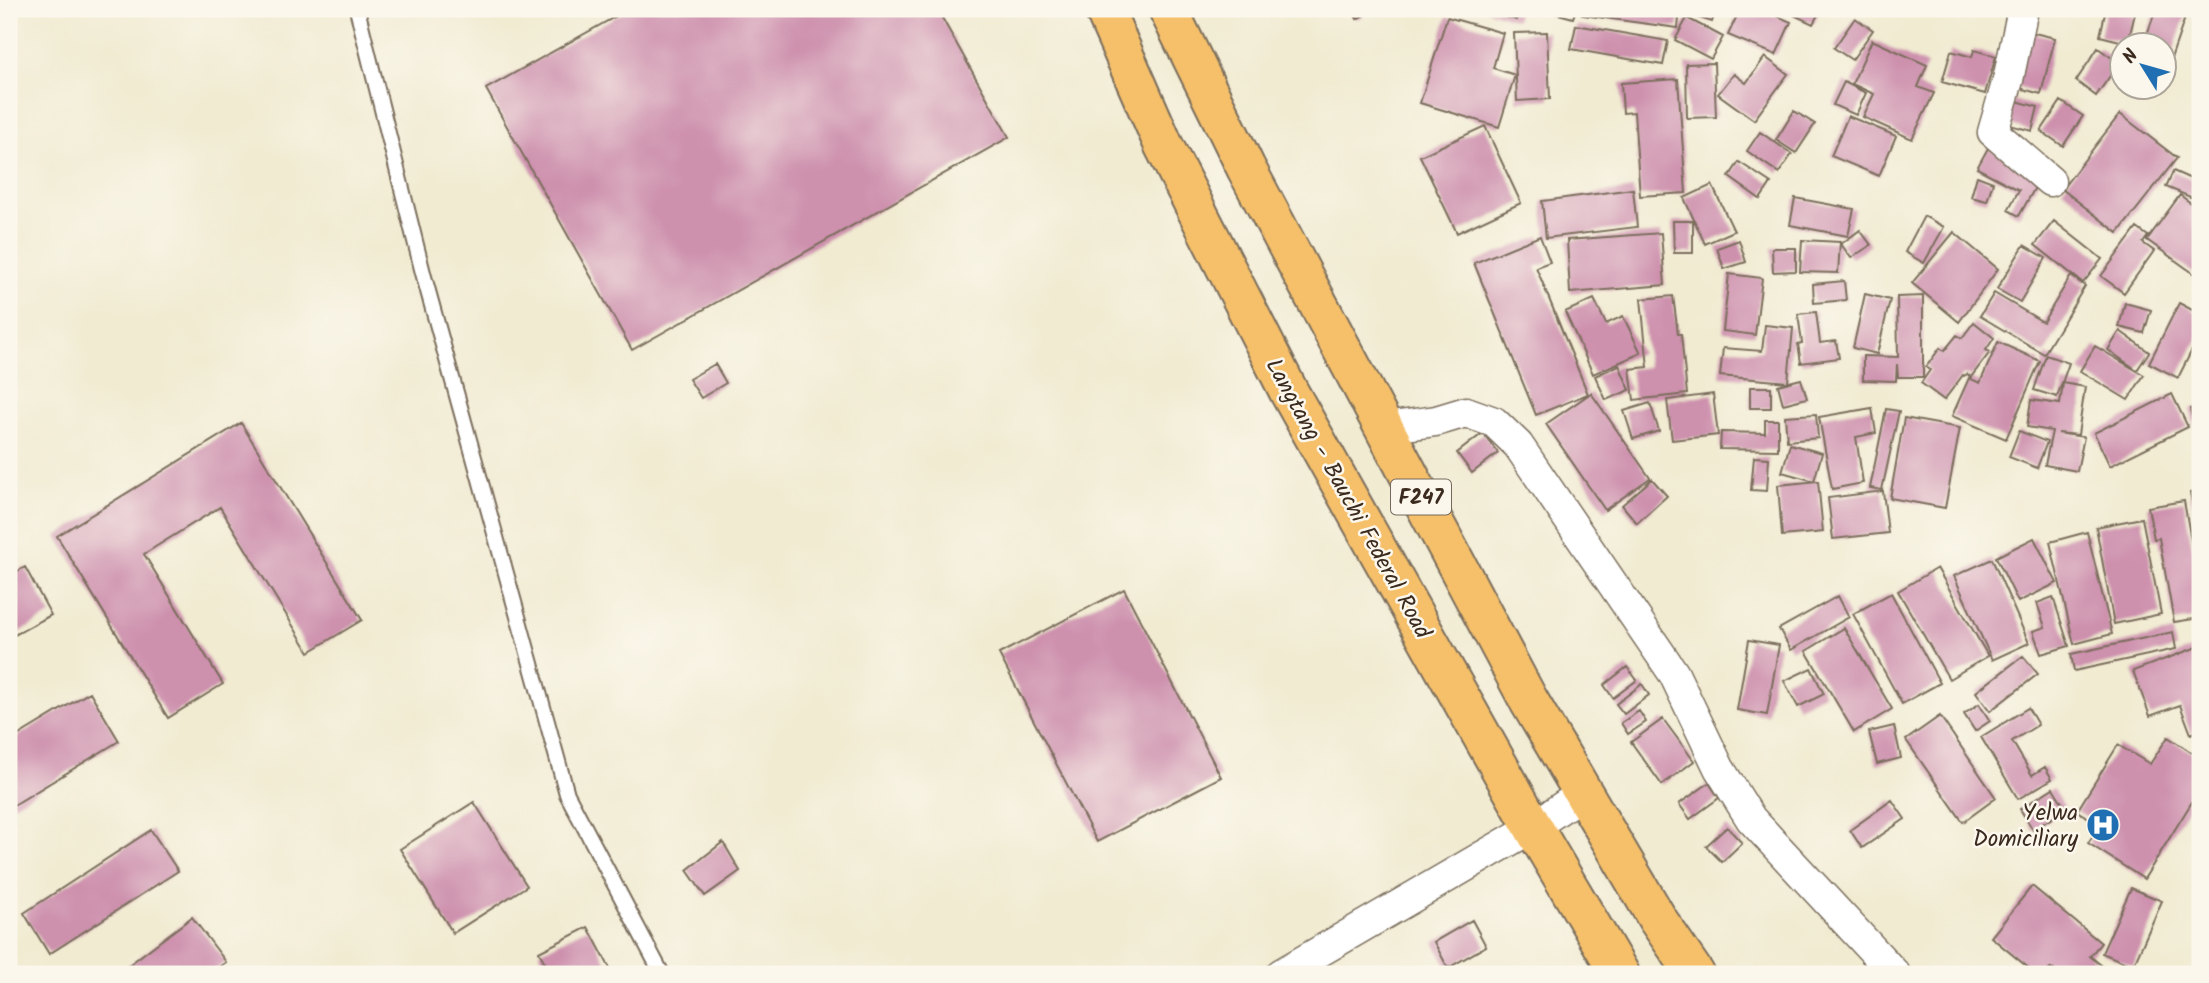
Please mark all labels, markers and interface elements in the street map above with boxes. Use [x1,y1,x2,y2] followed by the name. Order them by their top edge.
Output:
[2108,32,2178,102] north arrow
[2115,43,2147,71] text: N
[1255,352,1440,646] street label: Langtang - Bauchi Federal Road
[1391,480,1451,514] road number: F247
[1973,796,2078,858] place label: Yelwa Domiciliary
[2084,806,2122,844] hospital icon: Yelwa Domiciliary

